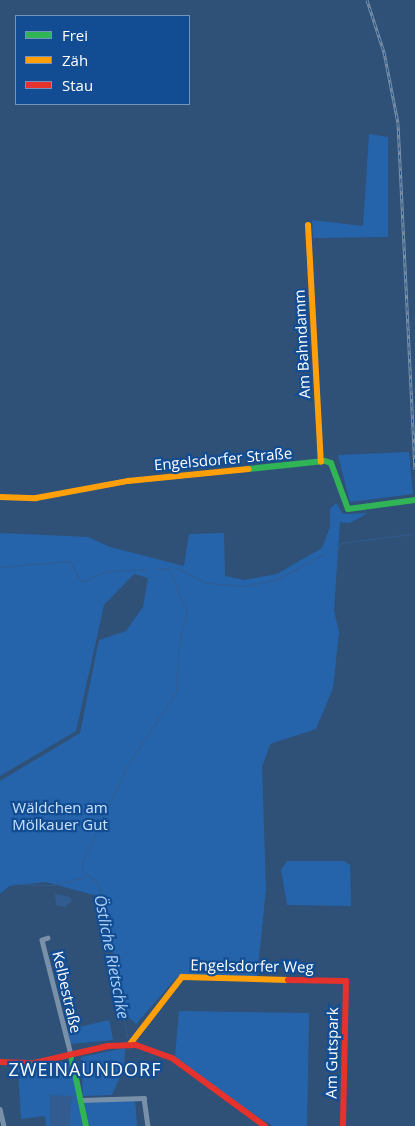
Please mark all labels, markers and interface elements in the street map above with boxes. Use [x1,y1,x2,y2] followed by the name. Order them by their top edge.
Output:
[15,15,190,105] legend
[62,25,88,45] text: Frei
[62,50,88,70] text: Zäh
[62,75,93,95] text: Stau
[290,289,314,399] street label: Am Bahndamm
[153,444,293,474] street label: Engelsdorfer Straße
[12,798,108,833] park label: Wäldchen am Mölkauer Gut
[91,893,133,1021] water label: Östliche Rietschke
[49,949,85,1035] street label: Kelbestraße
[190,956,314,976] street label: Engelsdorfer Weg
[322,1007,342,1099] street label: Am Gutspark
[7,1058,163,1080] district label: ZWEINAUNDORF

